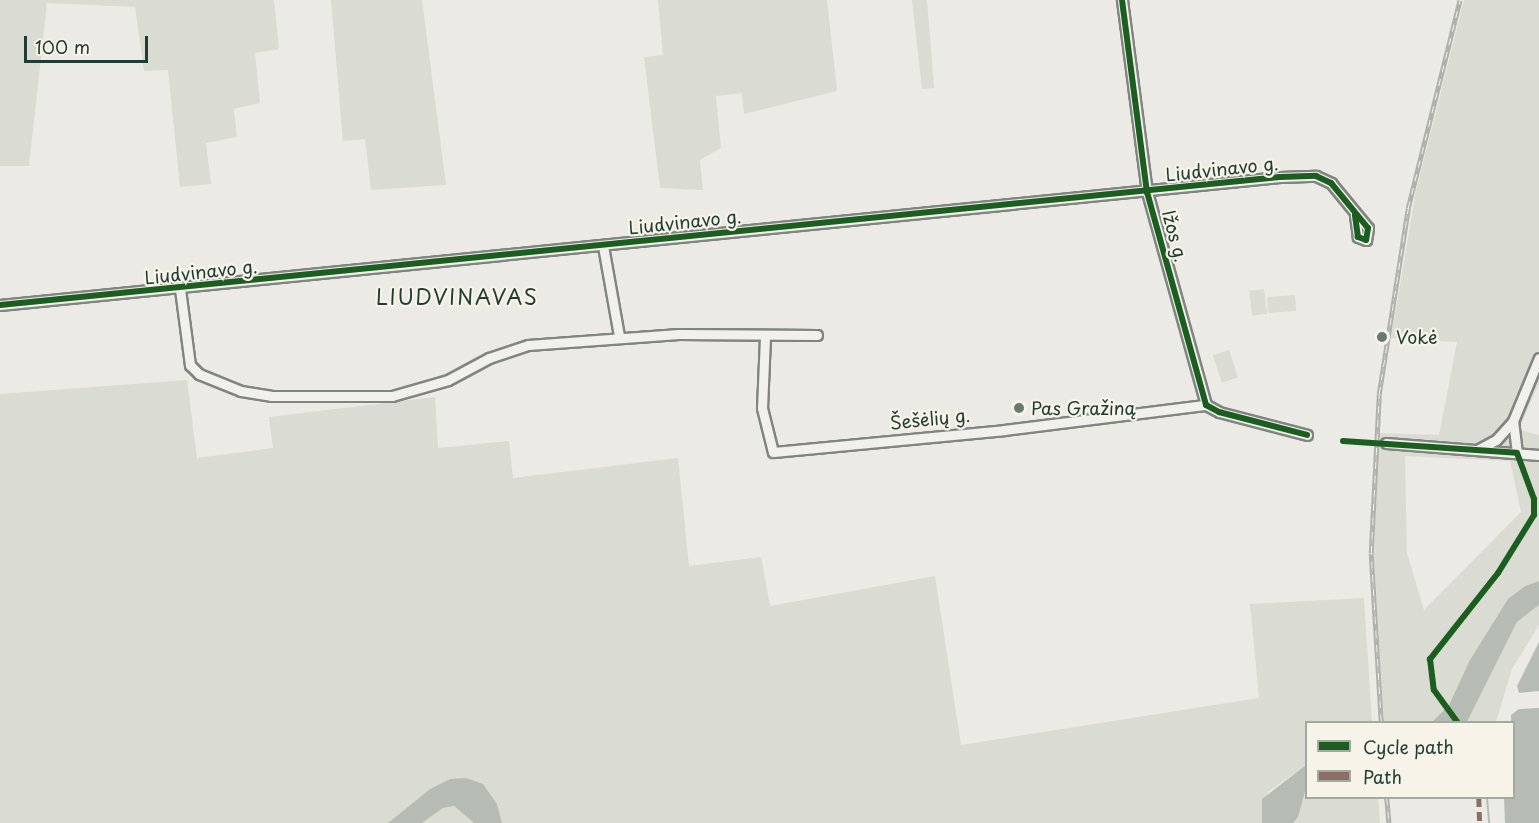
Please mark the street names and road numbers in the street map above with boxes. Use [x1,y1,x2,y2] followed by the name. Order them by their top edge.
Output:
[1165,152,1279,186] street label: Liudvinavo g.
[628,205,742,239] street label: Liudvinavo g.
[1158,208,1192,264] street label: Ižos g.
[144,255,258,289] street label: Liudvinavo g.
[889,404,971,434] street label: Šešėlių g.

